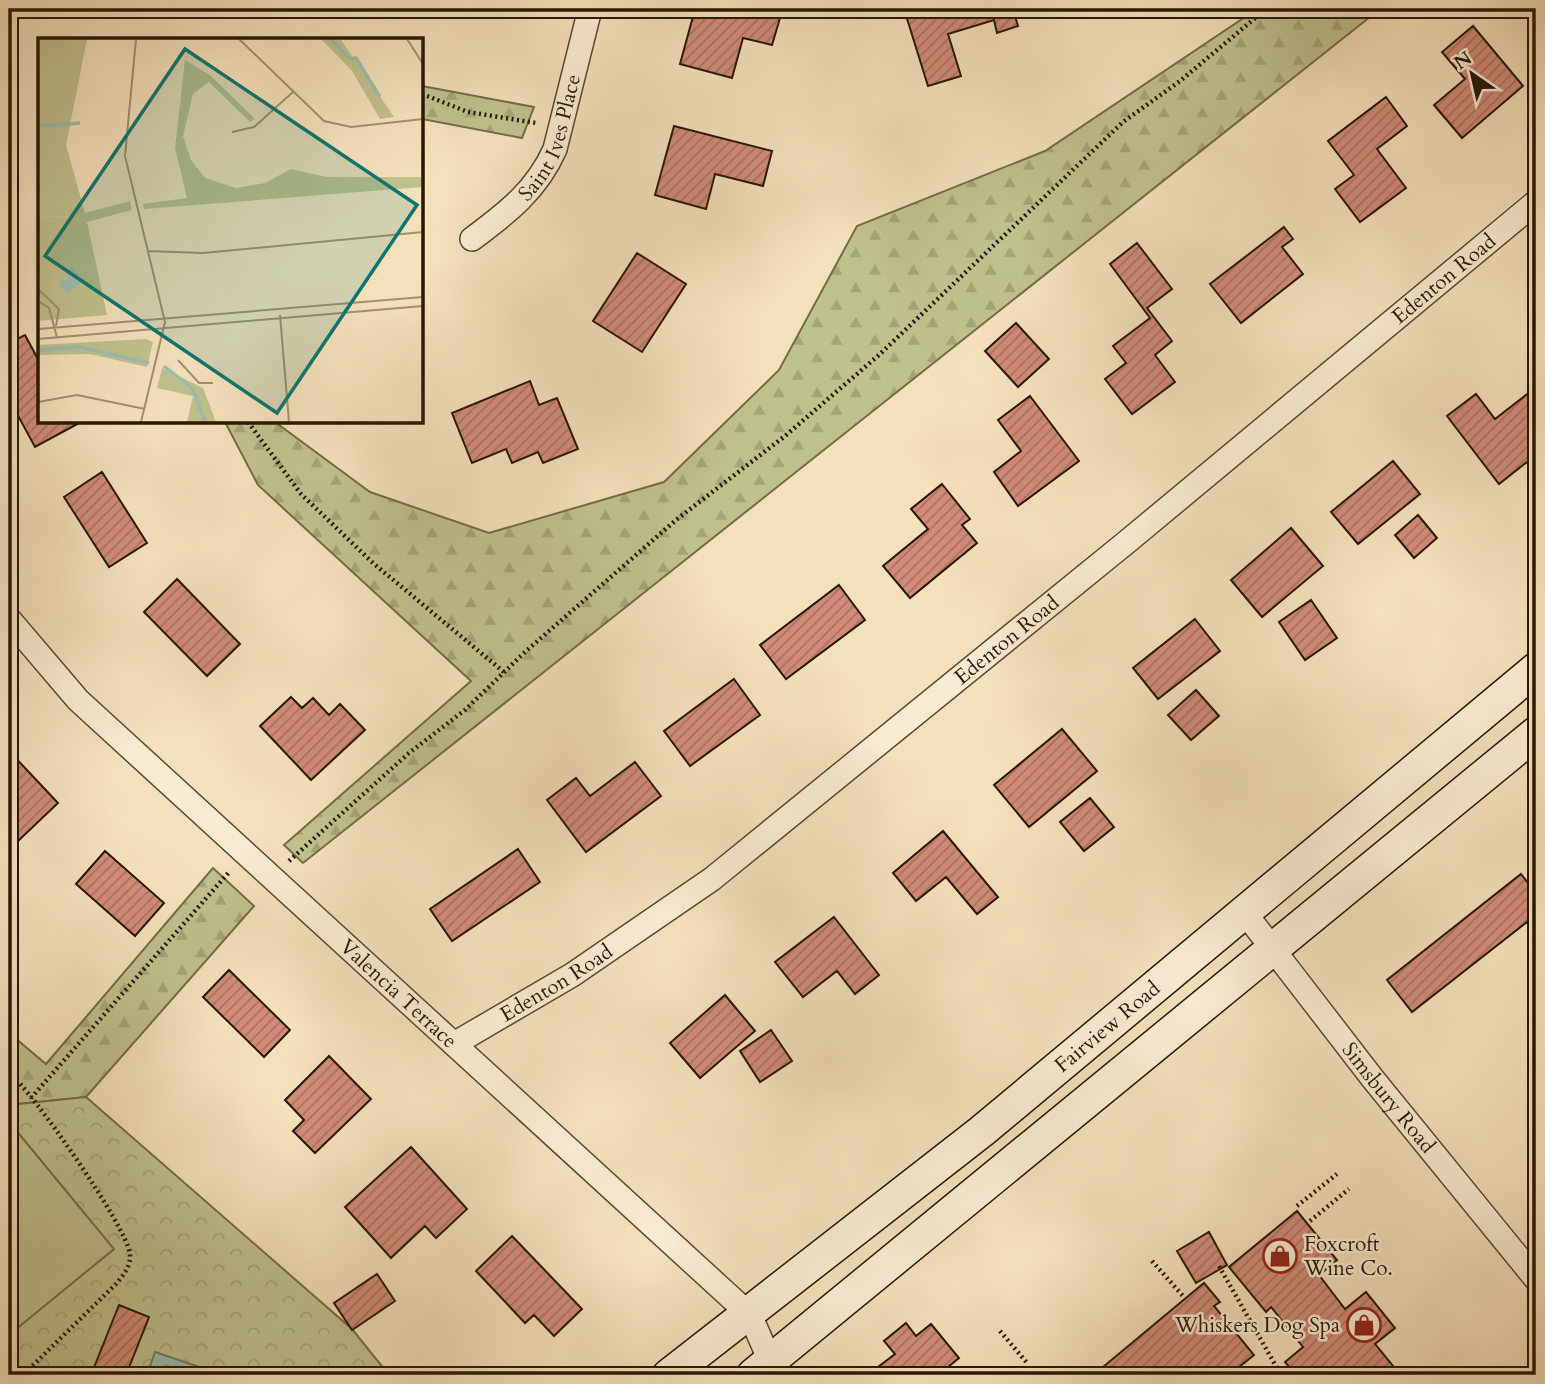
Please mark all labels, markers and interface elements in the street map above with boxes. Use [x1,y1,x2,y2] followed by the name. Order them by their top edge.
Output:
[38,38,424,424] inset map
[1436,38,1506,108] north arrow
[1449,45,1478,76] text: N
[512,71,588,208] street label: Saint Ives Place
[1386,227,1502,331] street label: Edenton Road
[948,589,1065,691] street label: Edenton Road
[333,932,463,1055] street label: Valencia Terrace
[495,937,618,1029] street label: Edenton Road
[1049,974,1167,1079] street label: Fairview Road
[1335,1036,1442,1160] street label: Simsbury Road
[1303,1230,1393,1283] place label: Foxcroft Wine Co.
[1261,1237,1299,1275] shop icon: Foxcroft Wine Co.
[1345,1306,1383,1344] shop icon: Whiskers Dog Spa
[1174,1311,1340,1340] place label: Whiskers Dog Spa

